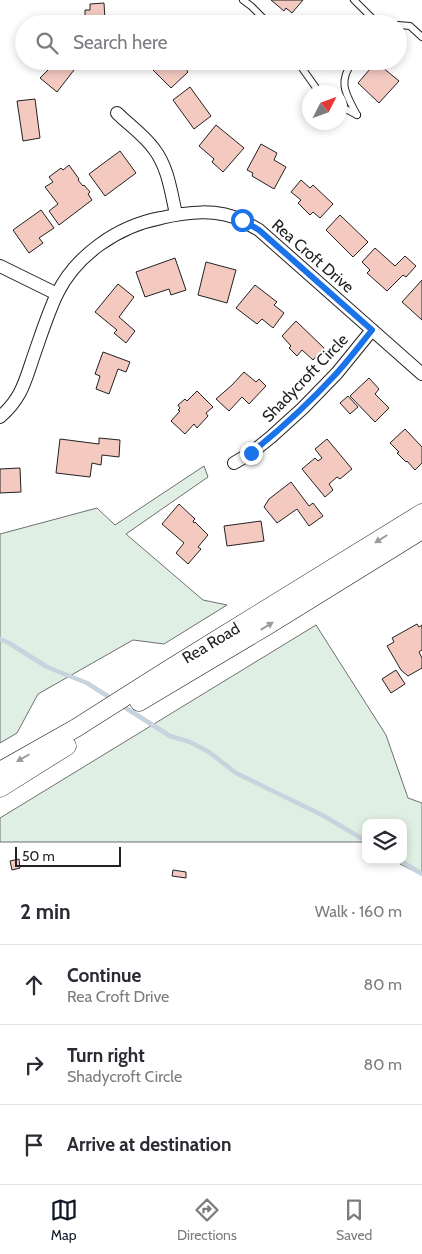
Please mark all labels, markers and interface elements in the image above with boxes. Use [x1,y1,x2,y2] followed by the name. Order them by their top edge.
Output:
[15,15,407,70] search box
[33,29,61,57] icon: search
[73,31,167,54] text: Search here
[302,85,347,130] north arrow
[231,209,254,232] route start
[268,215,358,297] street label: Rea Croft Drive
[258,330,352,426] street label: Shadycroft Circle
[240,442,263,465] route end
[374,534,387,543] one-way arrow
[179,618,243,668] street label: Rea Road
[260,621,273,630] one-way arrow
[16,754,29,763] one-way arrow
[362,819,407,864] map controls
[362,819,407,864] button: layers
[15,844,121,867] scale bar
[22,847,55,865] text: 50 m
[20,899,71,924] text: 2 min
[315,902,402,921] text: Walk · 160 m
[67,964,141,987] text: Continue
[20,971,48,999] icon: ahead
[364,975,402,994] text: 80 m
[67,987,169,1006] text: Rea Croft Drive
[67,1044,145,1067] text: Turn right
[20,1051,48,1079] icon: right
[364,1055,402,1074] text: 80 m
[67,1067,182,1086] text: Shadycroft Circle
[20,1131,48,1159] icon: arrive
[67,1133,231,1156] text: Arrive at destination
[50,1196,78,1244] tab: Map
[177,1196,237,1244] tab: Directions
[336,1196,372,1244] tab: Saved

